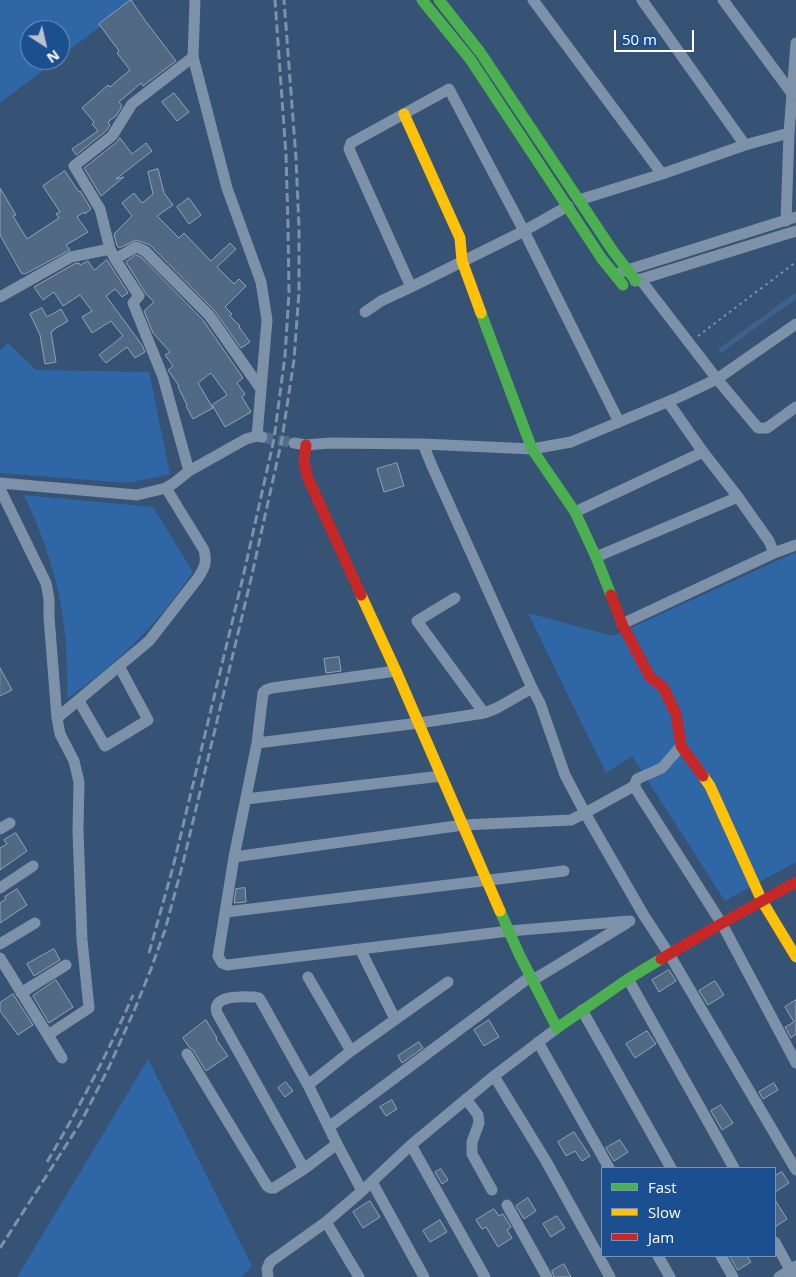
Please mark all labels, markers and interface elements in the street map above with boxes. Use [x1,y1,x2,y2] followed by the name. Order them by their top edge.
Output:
[20,20,70,70] north arrow
[616,20,696,52] scale bar
[622,29,657,49] text: 50 m
[43,46,63,68] text: N
[601,1167,776,1257] legend
[648,1177,677,1197] text: Fast
[648,1202,681,1222] text: Slow
[648,1227,674,1247] text: Jam

